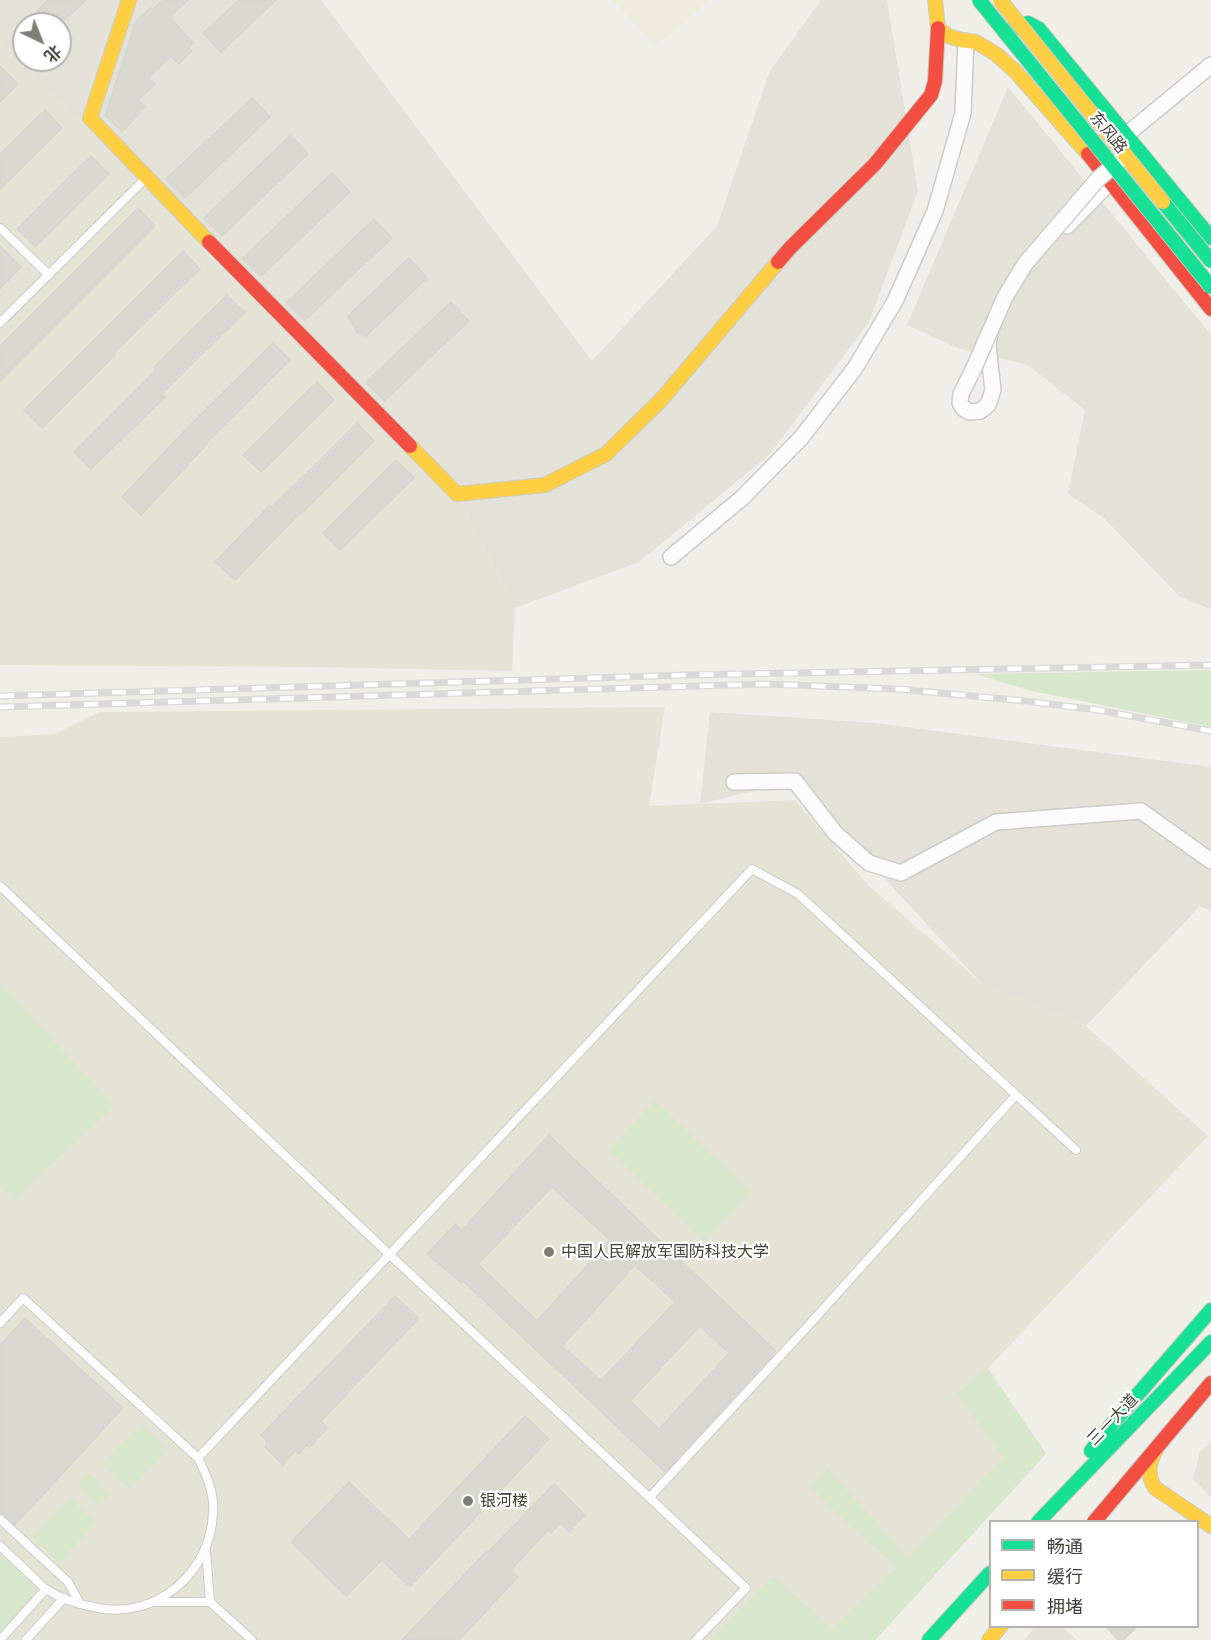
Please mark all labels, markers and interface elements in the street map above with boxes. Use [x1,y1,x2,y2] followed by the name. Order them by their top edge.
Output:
[12,12,72,72] north arrow
[40,41,66,66] text: 北
[1085,108,1131,158] street label: 东风路
[561,1242,769,1262] place label: 中国人民解放军国防科技大学
[542,1245,556,1259] marker: 中国人民解放军国防科技大学
[1084,1390,1142,1450] street label: 三一大道
[480,1491,528,1511] place label: 银河楼
[461,1494,475,1508] marker: 银河楼
[989,1520,1199,1628] legend
[1047,1535,1083,1558] text: 畅通
[1047,1565,1083,1588] text: 缓行
[1047,1595,1083,1618] text: 拥堵

